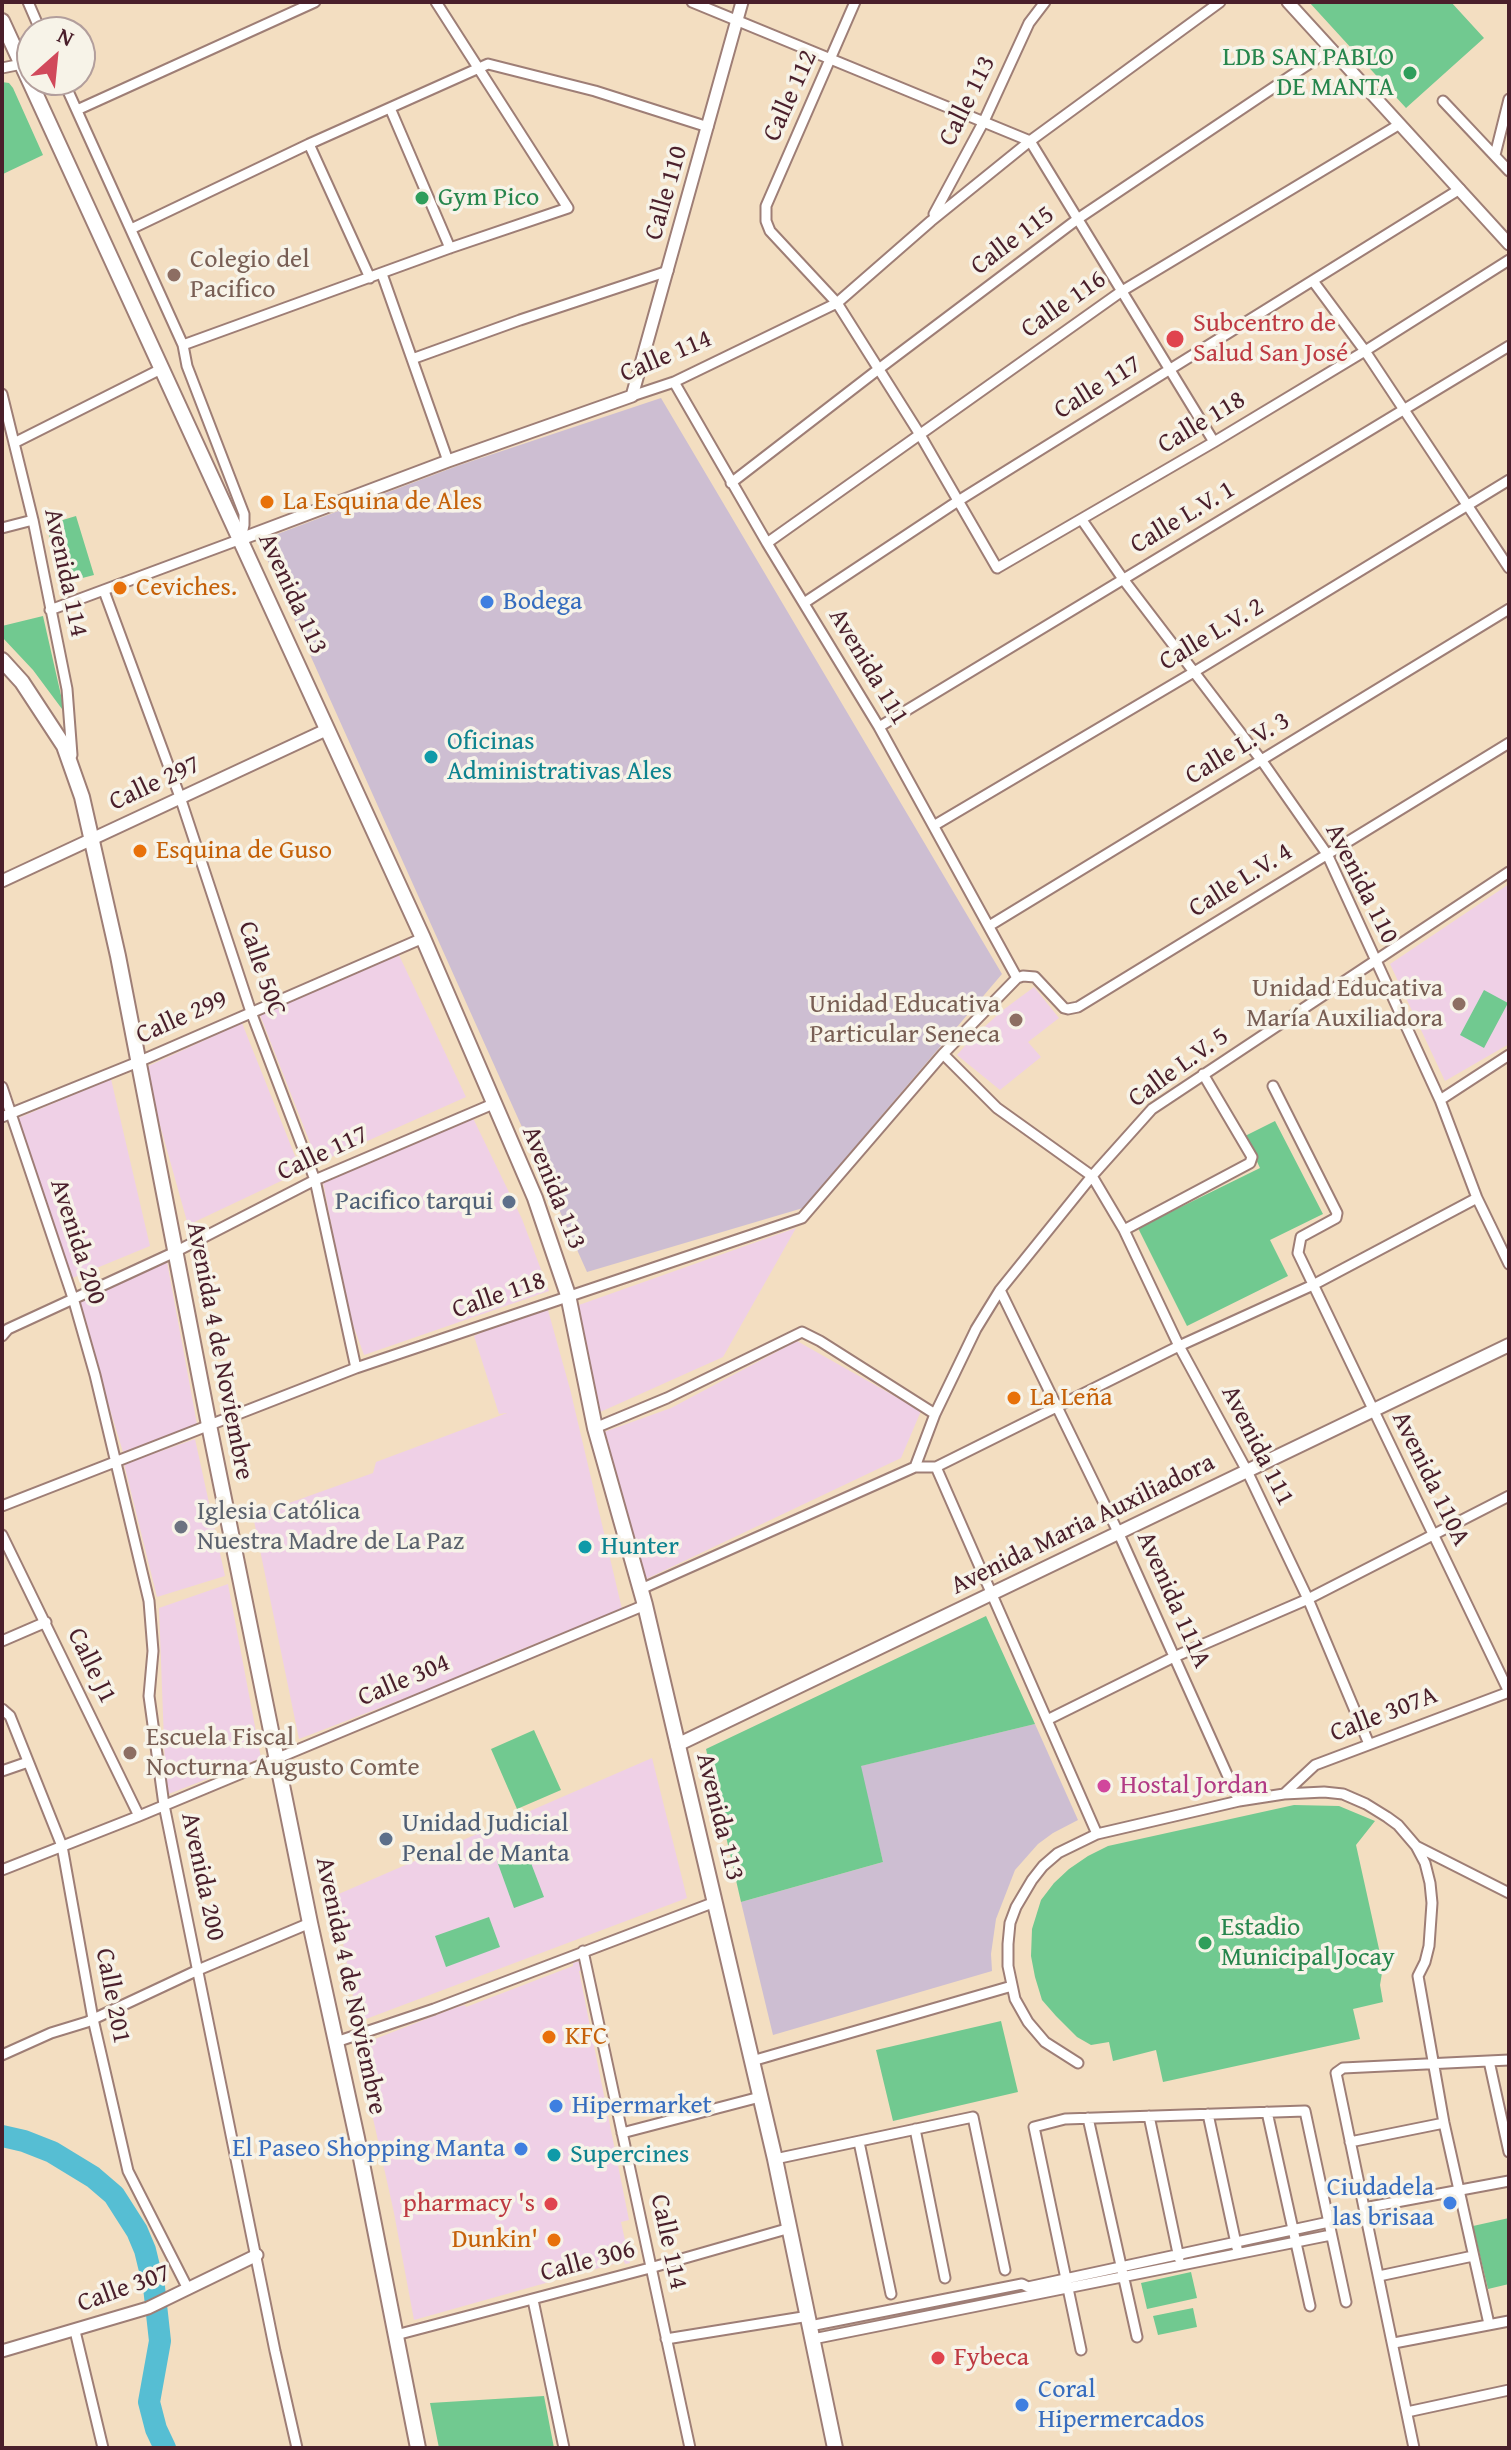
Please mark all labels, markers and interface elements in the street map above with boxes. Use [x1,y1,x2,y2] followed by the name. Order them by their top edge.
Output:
[16,16,96,96] north arrow
[52,19,80,54] text: N
[1222,42,1394,104] place label: LDB SAN PABLO DE MANTA
[757,46,825,146] street label: Calle 112
[933,51,1003,151] street label: Calle 113
[1401,64,1419,82] marker: LDB SAN PABLO DE MANTA
[639,142,695,244] street label: Calle 110
[438,182,539,214] place label: Gym Pico
[413,189,431,207] marker: Gym Pico
[965,200,1061,282] street label: Calle 115
[190,244,310,306] place label: Colegio del Pacifico
[1016,265,1112,345] street label: Calle 116
[165,266,183,284] marker: Colegio del Pacifico
[1193,308,1348,370] place label: Subcentro de Salud San José
[615,324,717,390] street label: Calle 114
[1164,328,1186,350] marker: Subcentro de Salud San José
[1049,349,1147,427] street label: Calle 117
[1153,385,1251,461] street label: Calle 118
[1125,475,1241,561] street label: Calle L.V. 1
[283,486,482,518] place label: La Esquina de Ales
[258,493,276,511] marker: La Esquina de Ales
[36,506,94,640] street label: Avenida 114
[250,528,334,660] street label: Avenida 113
[136,572,237,604] place label: Ceviches.
[111,579,129,597] marker: Ceviches.
[503,586,582,618] place label: Bodega
[1154,592,1270,678] street label: Calle L.V. 2
[478,593,496,611] marker: Bodega
[821,603,915,731] street label: Avenida 111
[1180,706,1296,792] street label: Calle L.V. 3
[447,726,672,788] place label: Oficinas Administrativas Ales
[422,748,440,766] marker: Oficinas Administrativas Ales
[105,749,205,819] street label: Calle 297
[1318,819,1404,949] street label: Avenida 110
[156,835,332,867] place label: Esquina de Guso
[1183,837,1299,925] street label: Calle L.V. 4
[131,842,149,860] marker: Esquina de Guso
[230,918,292,1020] street label: Calle 50C
[1246,973,1443,1034] place label: Unidad Educativa María Auxiliadora
[132,984,232,1052] street label: Calle 299
[809,989,1000,1050] place label: Unidad Educativa Particular Seneca
[1450,995,1468,1013] marker: Unidad Educativa María Auxiliadora
[1007,1011,1025,1029] marker: Unidad Educativa Particular Seneca
[1123,1021,1235,1115] street label: Calle L.V. 5
[273,1119,373,1189] street label: Calle 117
[514,1122,592,1254] street label: Avenida 113
[42,1175,112,1309] street label: Avenida 200
[335,1186,493,1218] place label: Pacifico tarqui
[500,1193,518,1211] marker: Pacifico tarqui
[179,1219,259,1483] street label: Avenida 4 de Noviembre
[448,1266,550,1326] street label: Calle 118
[1214,1381,1300,1511] street label: Avenida 111
[1030,1382,1112,1414] place label: La Leña
[1005,1389,1023,1407] marker: La Leña
[1384,1406,1476,1552] street label: Avenida 110A
[946,1448,1220,1602] street label: Avenida Maria Auxiliadora
[197,1496,464,1558] place label: Iglesia Católica Nuestra Madre de La Paz
[172,1518,190,1536] marker: Iglesia Católica Nuestra Madre de La Paz
[1129,1527,1217,1673] street label: Avenida 111A
[601,1531,679,1563] place label: Hunter
[576,1538,594,1556] marker: Hunter
[60,1623,122,1709] street label: Calle J1
[353,1648,455,1714] street label: Calle 304
[1326,1680,1442,1750] street label: Calle 307A
[146,1722,420,1784] place label: Escuela Fiscal Nocturna Augusto Comte
[121,1744,139,1762] marker: Escuela Fiscal Nocturna Augusto Comte
[688,1750,750,1884] street label: Avenida 113
[1120,1770,1268,1802] place label: Hostal Jordan
[1095,1777,1113,1795] marker: Hostal Jordan
[402,1808,570,1870] place label: Unidad Judicial Penal de Manta
[173,1810,231,1944] street label: Avenida 200
[377,1830,395,1848] marker: Unidad Judicial Penal de Manta
[307,1854,393,2118] street label: Avenida 4 de Noviembre
[1221,1912,1395,1974] place label: Estadio Municipal Jocay
[1196,1934,1214,1952] marker: Estadio Municipal Jocay
[87,1946,137,2046] street label: Calle 201
[565,2021,607,2053] place label: KFC
[540,2028,558,2046] marker: KFC
[572,2090,712,2122] place label: Hipermarket
[547,2097,565,2115] marker: Hipermarket
[232,2133,505,2165] place label: El Paseo Shopping Manta
[570,2139,689,2171] place label: Supercines
[512,2140,530,2158] marker: El Paseo Shopping Manta
[545,2146,563,2164] marker: Supercines
[1327,2172,1434,2234] place label: Ciudadela las brisaa
[403,2188,535,2220] place label: pharmacy 's
[643,2192,693,2292] street label: Calle 114
[1441,2194,1459,2212] marker: Ciudadela las brisaa
[542,2195,560,2213] marker: pharmacy 's
[452,2224,538,2256] place label: Dunkin'
[545,2231,563,2249] marker: Dunkin'
[537,2234,639,2290] street label: Calle 306
[73,2258,175,2320] street label: Calle 307
[954,2342,1029,2374] place label: Fybeca
[929,2349,947,2367] marker: Fybeca
[1038,2374,1205,2436] place label: Coral Hipermercados
[1013,2396,1031,2414] marker: Coral Hipermercados

